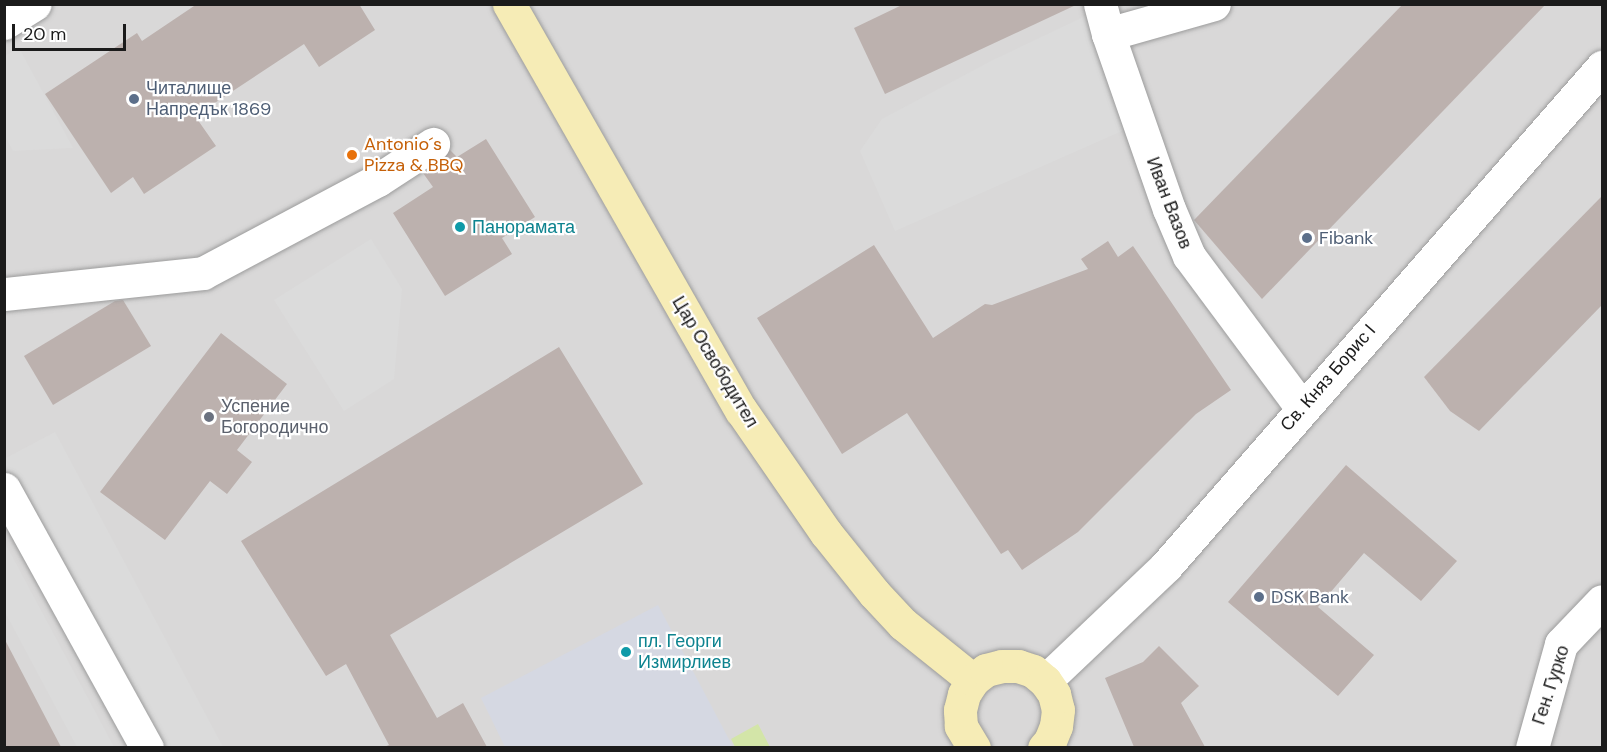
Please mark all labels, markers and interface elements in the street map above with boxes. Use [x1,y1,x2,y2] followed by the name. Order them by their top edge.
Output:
[15,12,129,50] scale bar
[23,22,66,46] text: 20 m
[146,78,271,121] place label: Читалище Напредък 1869
[127,92,141,106] marker: Читалище Напредък 1869
[364,134,463,176] place label: Antonio´s Pizza & BBQ
[345,148,359,162] marker: Antonio´s Pizza & BBQ
[1142,154,1196,252] street label: Иван Вазов
[472,216,575,238] place label: Панорамата
[453,220,467,234] marker: Панорамата
[1319,227,1373,249] place label: Fibank
[1300,231,1314,245] marker: Fibank
[667,292,763,432] street label: Цар Освободител
[1276,320,1380,436] street label: Св. Княз Борис I
[221,396,329,438] place label: Успение Богородично
[202,410,216,424] marker: Успение Богородично
[1271,586,1349,608] place label: DSK Bank
[1252,590,1266,604] marker: DSK Bank
[638,631,731,674] place label: пл. Георги Измирлиев
[1528,643,1574,727] street label: Ген. Гурко
[619,645,633,659] marker: пл. Георги Измирлиев

